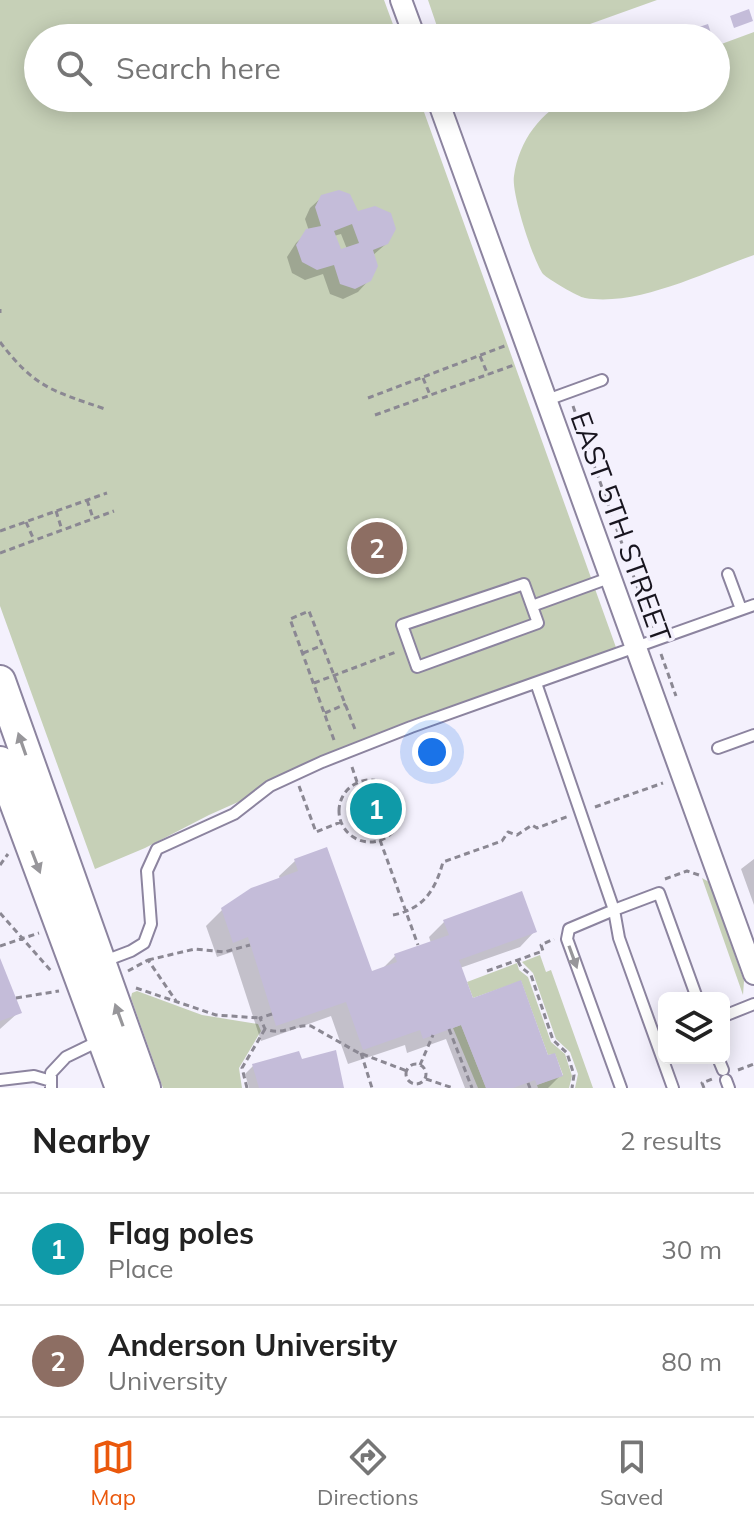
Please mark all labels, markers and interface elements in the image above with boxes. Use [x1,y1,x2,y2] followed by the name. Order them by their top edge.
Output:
[24,24,730,112] search box
[52,46,96,90] icon: search
[116,49,281,87] text: Search here
[563,407,679,647] street label: EAST 5TH STREET
[351,518,403,578] pin: 2
[15,731,27,755] one-way arrow
[412,732,452,772] your location
[350,779,402,839] pin: 1
[30,850,43,874] one-way arrow
[567,945,580,969] one-way arrow
[658,992,730,1064] map controls
[658,992,730,1064] button: layers
[112,1002,125,1026] one-way arrow
[32,1119,150,1162] text: Nearby
[620,1124,722,1157] text: 2 results
[108,1214,254,1252] text: Flag poles
[50,1233,66,1266] text: 1
[661,1233,722,1266] text: 30 m
[108,1252,173,1285] text: Place
[108,1326,397,1364] text: Anderson University
[50,1345,66,1378] text: 2
[661,1345,722,1378] text: 80 m
[108,1364,228,1397] text: University
[91,1435,136,1511] tab: Map
[317,1435,419,1511] tab: Directions
[600,1435,663,1511] tab: Saved

